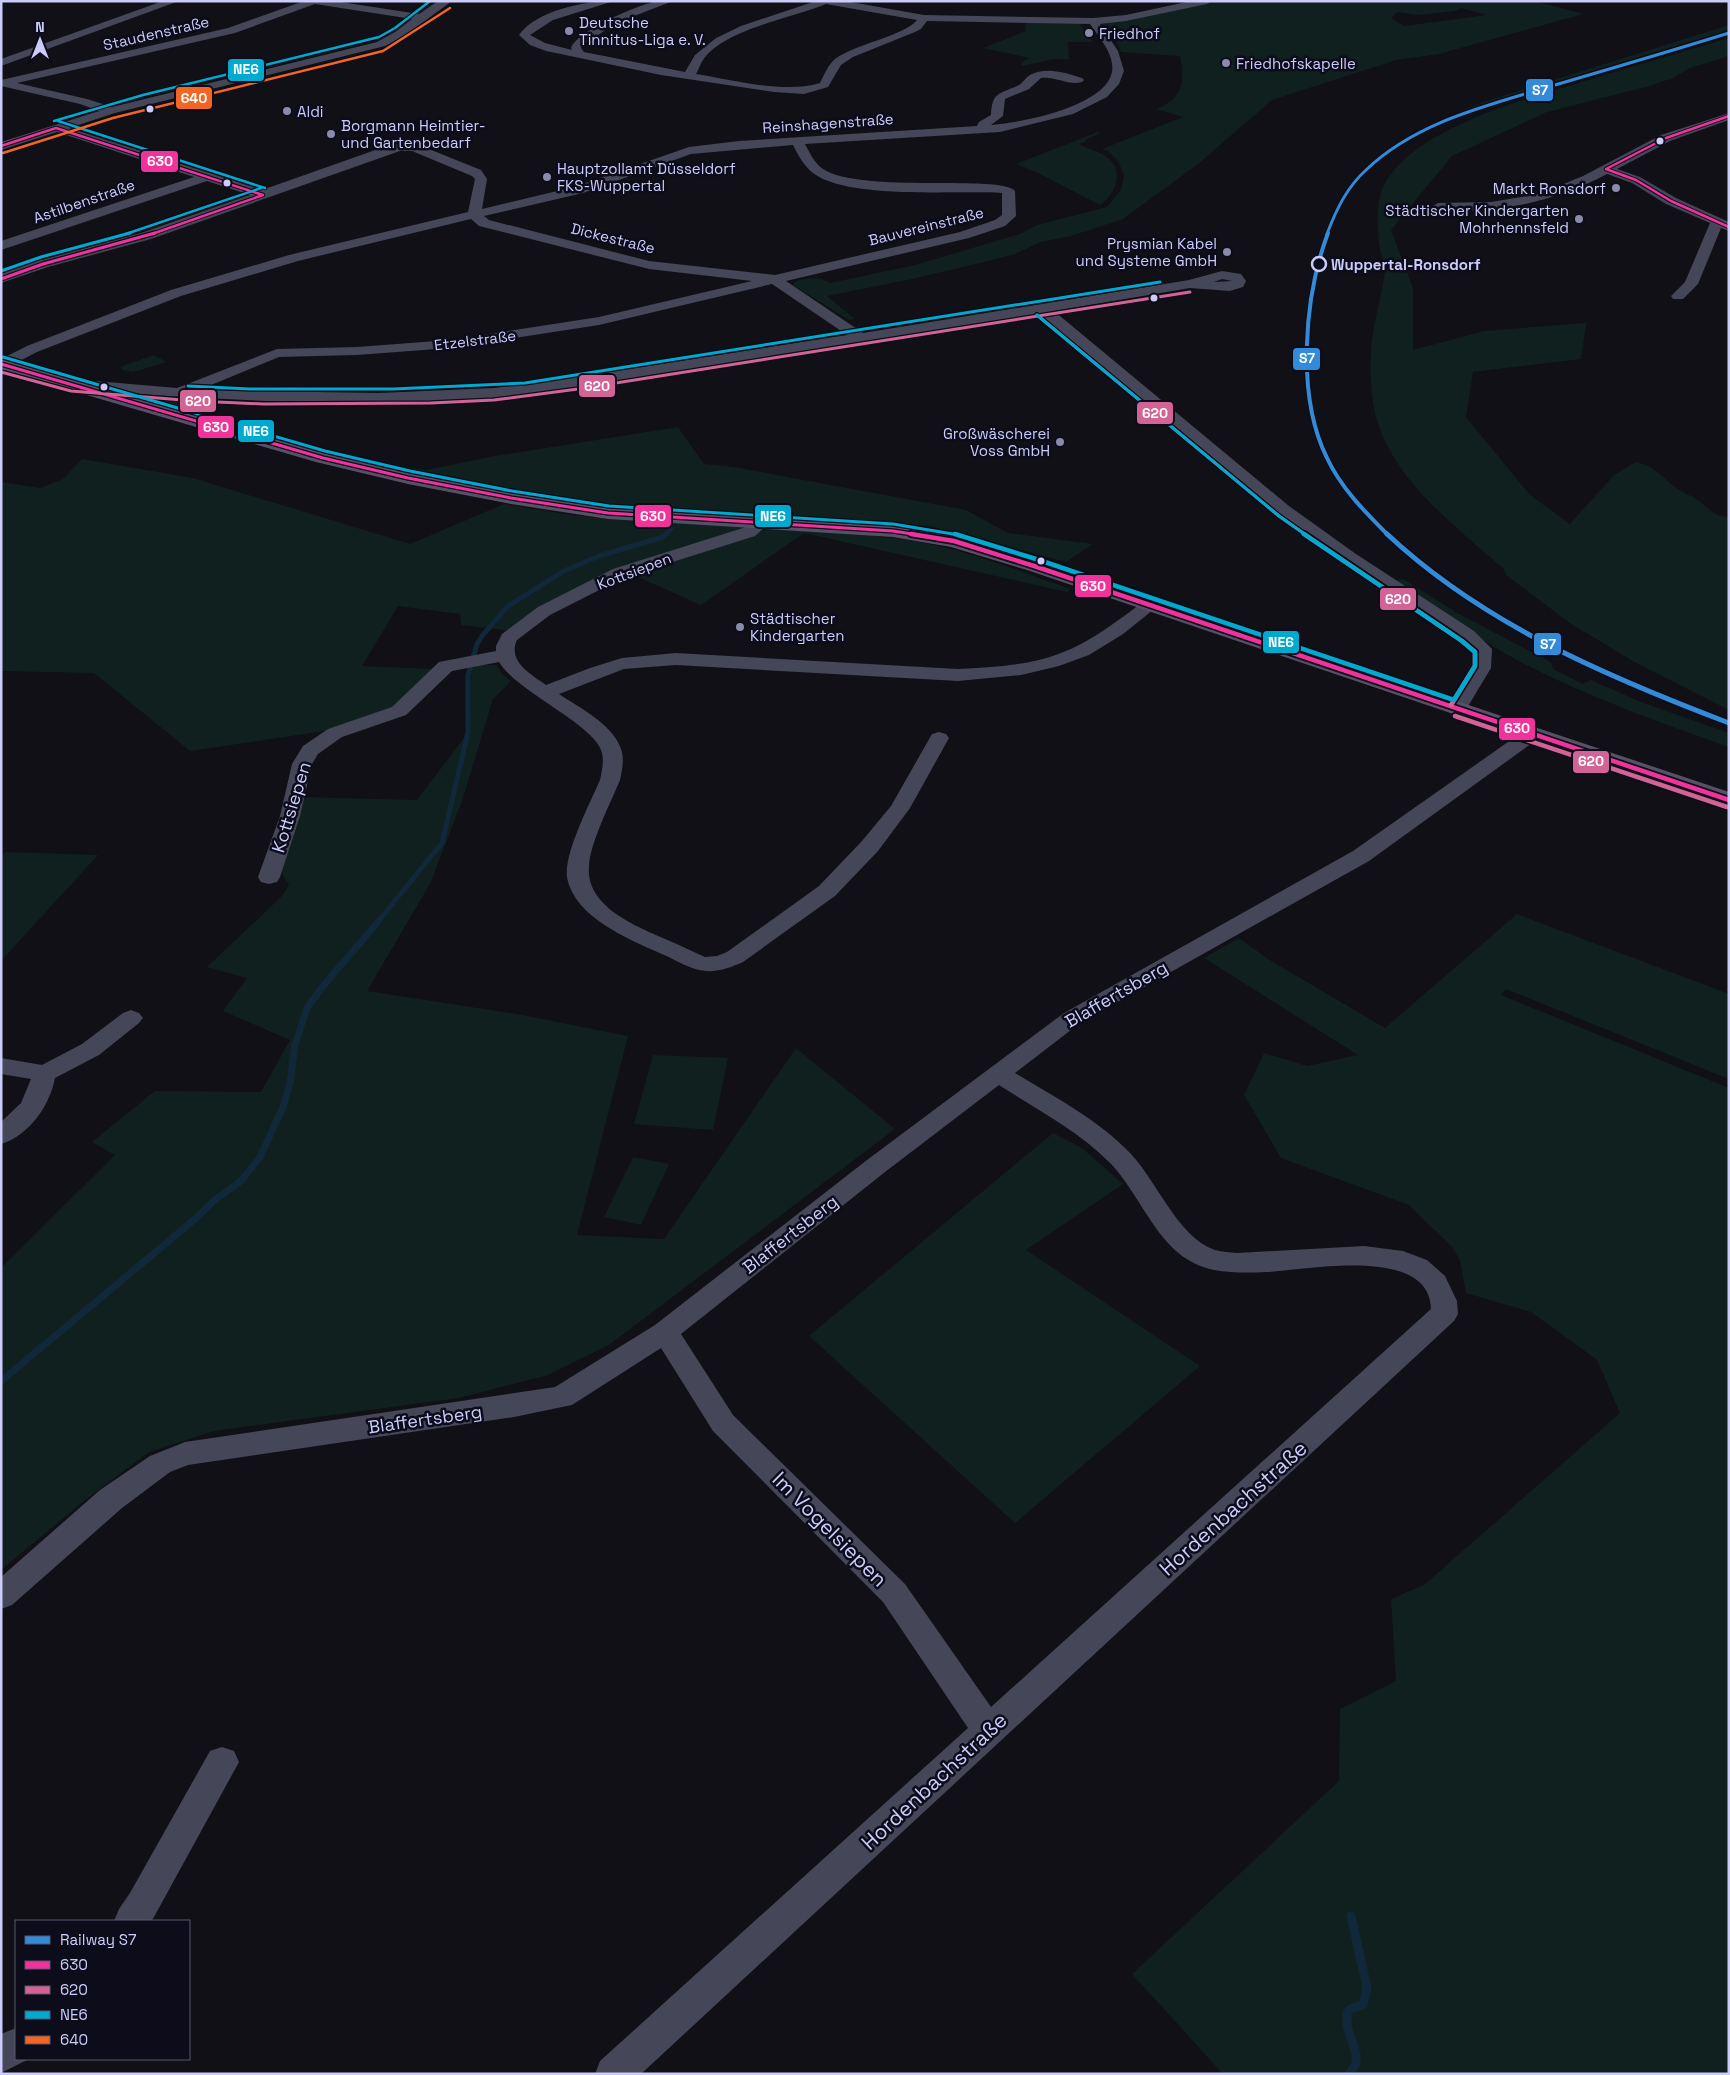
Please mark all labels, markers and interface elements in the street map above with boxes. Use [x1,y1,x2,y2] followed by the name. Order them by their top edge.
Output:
[101,12,211,54] street label: Staudenstraße
[579,13,706,49] place label: Deutsche Tinnitus-Liga e. V.
[15,15,65,65] north arrow
[35,18,45,36] text: N
[1099,24,1160,43] place label: Friedhof
[563,25,575,37] marker: Deutsche Tinnitus-Liga e. V.
[1083,27,1095,39] marker: Friedhof
[1236,54,1356,73] place label: Friedhofskapelle
[1220,57,1232,69] marker: Friedhofskapelle
[227,58,265,82] line badge: NE6
[233,60,259,78] text: NE6
[1525,78,1554,102] line badge: S7
[1532,81,1548,99] text: S7
[175,86,213,110] line badge: 640
[181,89,207,107] text: 640
[297,102,323,121] place label: Aldi
[145,104,155,114] unlabelled marker
[281,105,293,117] marker: Aldi
[762,109,894,137] street label: Reinshagenstraße
[341,116,486,152] place label: Borgmann Heimtier- und Gartenbedarf
[325,128,337,140] marker: Borgmann Heimtier- und Gartenbedarf
[1655,136,1665,146] unlabelled marker
[140,150,179,173] line badge: 630
[147,152,173,170] text: 630
[557,159,736,195] place label: Hauptzollamt Düsseldorf FKS-Wuppertal
[541,171,553,183] marker: Hauptzollamt Düsseldorf FKS-Wuppertal
[31,175,137,227] street label: Astilbenstraße
[222,178,232,188] unlabelled marker
[1493,179,1606,198] place label: Markt Ronsdorf
[1610,182,1622,194] marker: Markt Ronsdorf
[1385,201,1569,237] place label: Städtischer Kindergarten Mohrhennsfeld
[866,202,986,250] street label: Bauvereinstraße
[1573,213,1585,225] marker: Städtischer Kindergarten Mohrhennsfeld
[569,218,657,258] street label: Dickestraße
[1076,234,1217,270] place label: Prysmian Kabel und Systeme GmbH
[1221,246,1233,258] marker: Prysmian Kabel und Systeme GmbH
[1331,255,1481,274] place label: Wuppertal-Ronsdorf
[1311,256,1327,272] marker: Wuppertal-Ronsdorf
[1149,293,1159,303] unlabelled marker
[433,326,517,354] street label: Etzelstraße
[1292,347,1321,371] line badge: S7
[1299,349,1315,367] text: S7
[578,374,616,398] line badge: 620
[584,377,610,395] text: 620
[99,382,109,392] unlabelled marker
[179,389,217,413] line badge: 620
[185,392,211,410] text: 620
[1136,401,1174,425] line badge: 620
[1142,404,1168,422] text: 620
[197,415,235,439] line badge: 630
[203,418,229,436] text: 630
[237,419,275,443] line badge: NE6
[243,422,269,440] text: NE6
[943,424,1050,460] place label: Großwäscherei Voss GmbH
[1054,436,1066,448] marker: Großwäscherei Voss GmbH
[634,504,672,528] line badge: 630
[754,504,792,528] line badge: NE6
[640,507,666,525] text: 630
[760,507,786,525] text: NE6
[594,548,674,594] street label: Kottsiepen
[1036,556,1046,566] unlabelled marker
[1074,574,1112,598] line badge: 630
[1080,577,1106,595] text: 630
[1379,587,1417,611] line badge: 620
[1385,590,1411,608] text: 620
[750,609,845,645] place label: Städtischer Kindergarten
[734,621,746,633] marker: Städtischer Kindergarten
[1262,630,1300,654] line badge: NE6
[1533,632,1562,656] line badge: S7
[1268,633,1294,651] text: NE6
[1540,635,1556,653] text: S7
[1498,717,1536,741] line badge: 630
[1504,719,1530,737] text: 630
[1572,750,1610,774] line badge: 620
[1578,752,1604,770] text: 620
[266,759,316,855] street label: Kottsiepen
[1061,955,1171,1033] street label: Blaffertsberg
[738,1190,842,1278] street label: Blaffertsberg
[367,1400,483,1438] street label: Blaffertsberg
[1154,1435,1312,1581] street label: Hordenbachstraße
[767,1466,893,1592] street label: Im Vogelsiepen
[855,1706,1013,1856] street label: Hordenbachstraße
[15,1920,190,2060] legend
[60,1930,136,1949] text: Railway S7
[60,1955,88,1974] text: 630
[60,1980,88,1999] text: 620
[60,2005,88,2024] text: NE6
[60,2030,88,2049] text: 640

